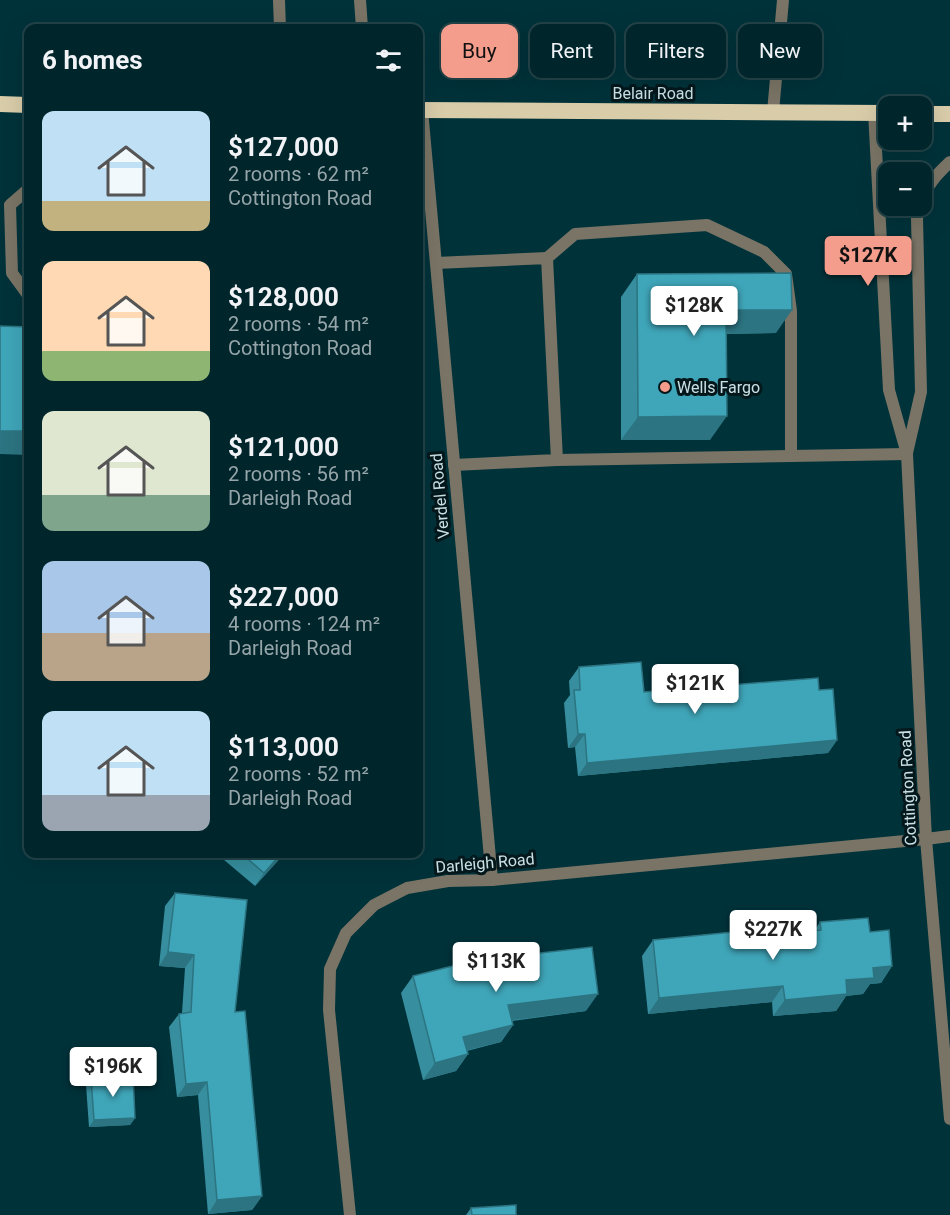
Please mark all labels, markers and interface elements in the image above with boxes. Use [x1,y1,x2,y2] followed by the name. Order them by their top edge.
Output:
[441,24,518,78] chip: Buy
[530,24,614,78] chip: Rent
[626,24,726,78] chip: Filters
[738,24,822,78] chip: New
[372,44,405,77] icon: filters
[42,45,143,75] text: 6 homes
[612,84,694,103] street label: Belair Road
[878,96,932,216] map controls
[878,96,932,150] button: +
[228,132,339,162] text: $127,000
[90,135,162,207] icon: home
[228,162,369,186] text: 2 rooms · 62 m²
[878,162,932,216] button: −
[228,186,372,210] text: Cottington Road
[826,236,910,287] pin: $127K
[839,243,897,267] text: $127K
[228,282,339,312] text: $128,000
[90,285,162,357] icon: home
[652,286,736,337] pin: $128K
[665,293,723,317] text: $128K
[228,312,369,336] text: 2 rooms · 54 m²
[228,336,372,360] text: Cottington Road
[677,378,760,397] place label: Wells Fargo
[658,380,672,394] marker: Wells Fargo
[228,432,339,462] text: $121,000
[90,435,162,507] icon: home
[427,452,453,540] street label: Verdel Road
[228,462,369,486] text: 2 rooms · 56 m²
[228,486,352,510] text: Darleigh Road
[228,582,339,612] text: $227,000
[90,585,162,657] icon: home
[228,612,380,636] text: 4 rooms · 124 m²
[228,636,352,660] text: Darleigh Road
[653,664,737,715] pin: $121K
[666,671,724,695] text: $121K
[895,730,921,846] street label: Cottington Road
[228,732,339,762] text: $113,000
[90,735,162,807] icon: home
[228,762,369,786] text: 2 rooms · 52 m²
[228,786,352,810] text: Darleigh Road
[435,849,535,877] street label: Darleigh Road
[731,910,815,961] pin: $227K
[744,917,802,941] text: $227K
[454,942,538,993] pin: $113K
[467,949,525,973] text: $113K
[71,1047,155,1098] pin: $196K
[84,1054,142,1078] text: $196K

